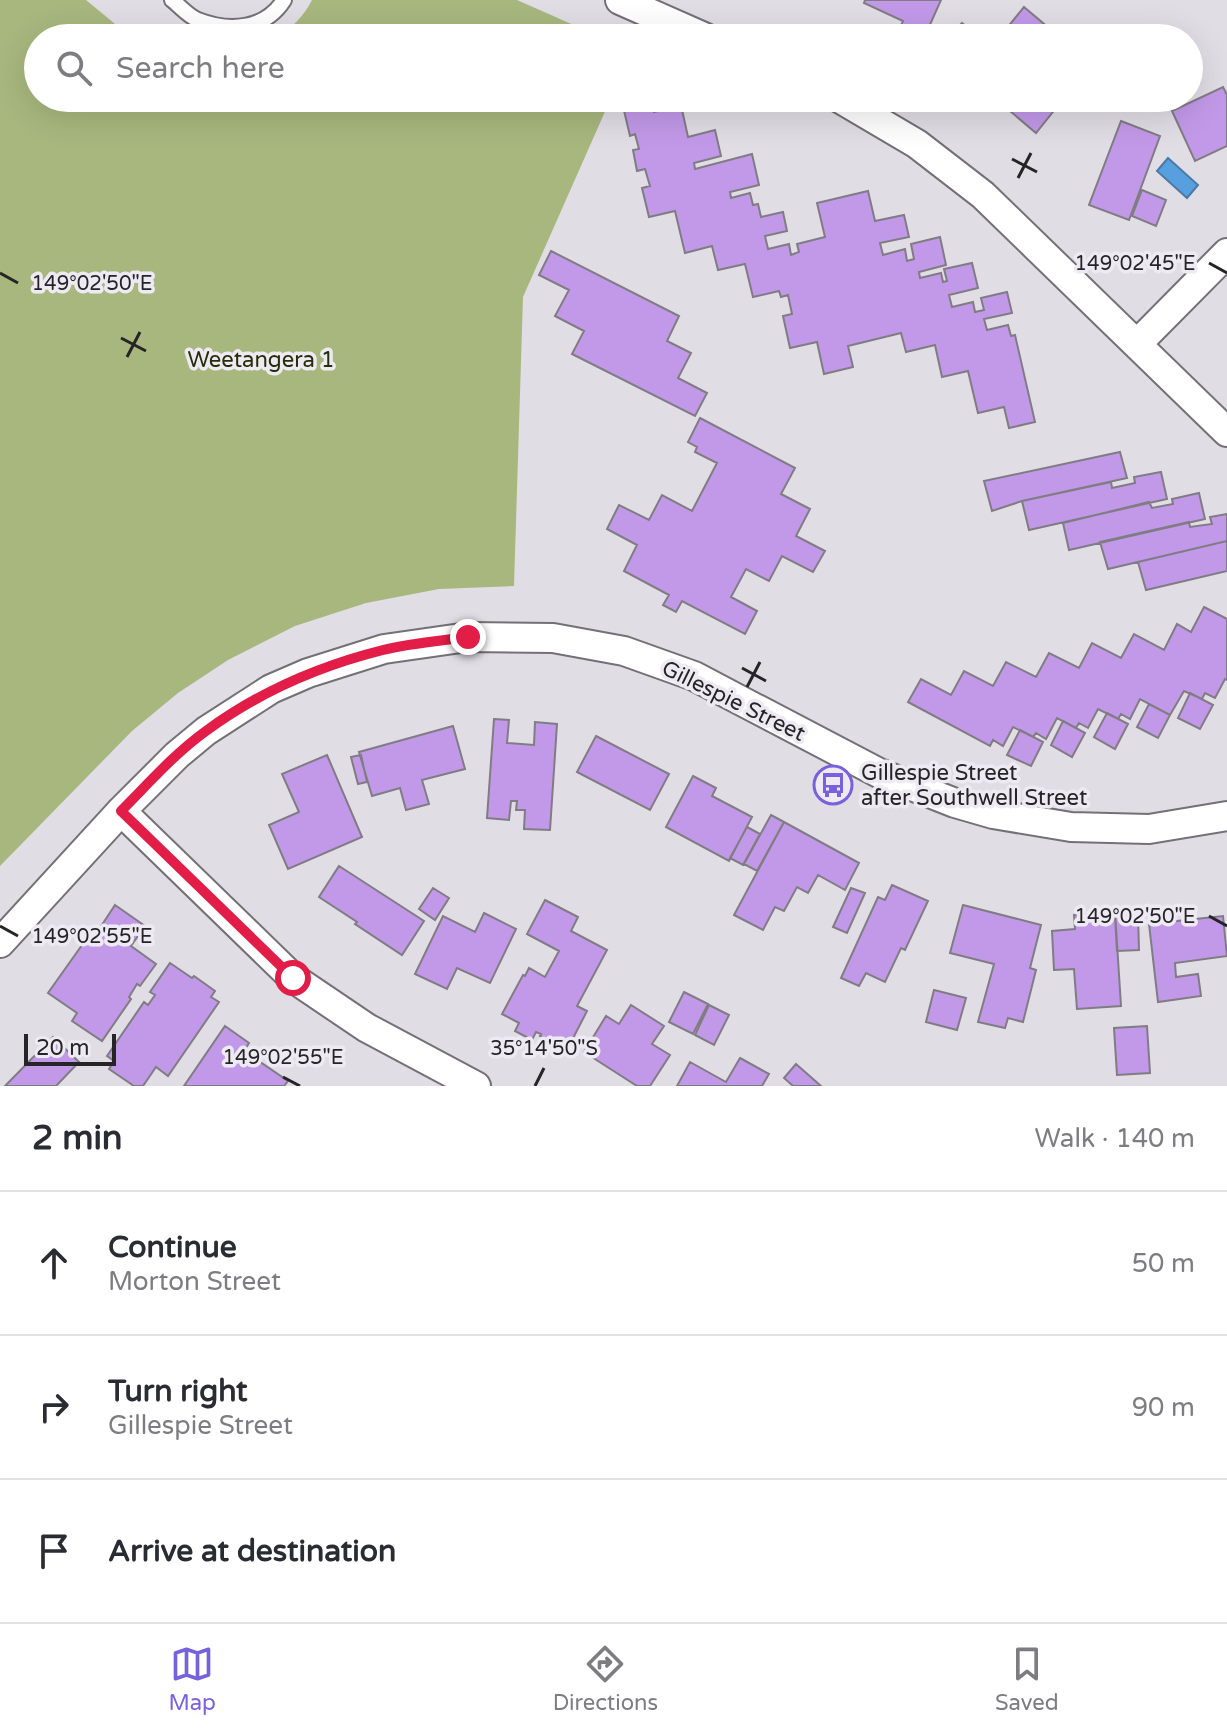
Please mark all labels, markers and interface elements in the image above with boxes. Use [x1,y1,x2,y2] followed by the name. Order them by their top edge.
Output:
[24,24,1203,112] search box
[52,46,96,90] icon: search
[116,50,285,87] text: Search here
[1075,252,1195,276] text: 149°02'45"E
[32,272,152,296] text: 149°02'50"E
[188,347,334,373] park label: Weetangera 1
[450,619,486,655] route end
[658,655,810,747] street label: Gillespie Street
[861,760,1087,811] place label: Gillespie Street after Southwell Street
[812,764,854,806] bus stop icon: Gillespie Street after Southwell Street
[1075,905,1195,929] text: 149°02'50"E
[32,925,152,949] text: 149°02'55"E
[275,960,311,996] route start
[24,1030,116,1066] scale bar
[36,1035,90,1061] text: 20 m
[490,1037,598,1061] text: 35°14'50"S
[223,1046,343,1070] text: 149°02'55"E
[32,1118,123,1159] text: 2 min
[1035,1123,1195,1154] text: Walk · 140 m
[108,1229,237,1266] text: Continue
[32,1241,76,1285] icon: ahead
[1132,1248,1195,1279] text: 50 m
[108,1266,281,1297] text: Morton Street
[108,1373,248,1410] text: Turn right
[32,1385,76,1429] icon: right
[1132,1392,1195,1423] text: 90 m
[108,1410,293,1441] text: Gillespie Street
[32,1529,76,1573] icon: arrive
[108,1533,396,1570] text: Arrive at destination
[168,1642,216,1716] tab: Map
[553,1642,658,1716] tab: Directions
[995,1642,1059,1716] tab: Saved

